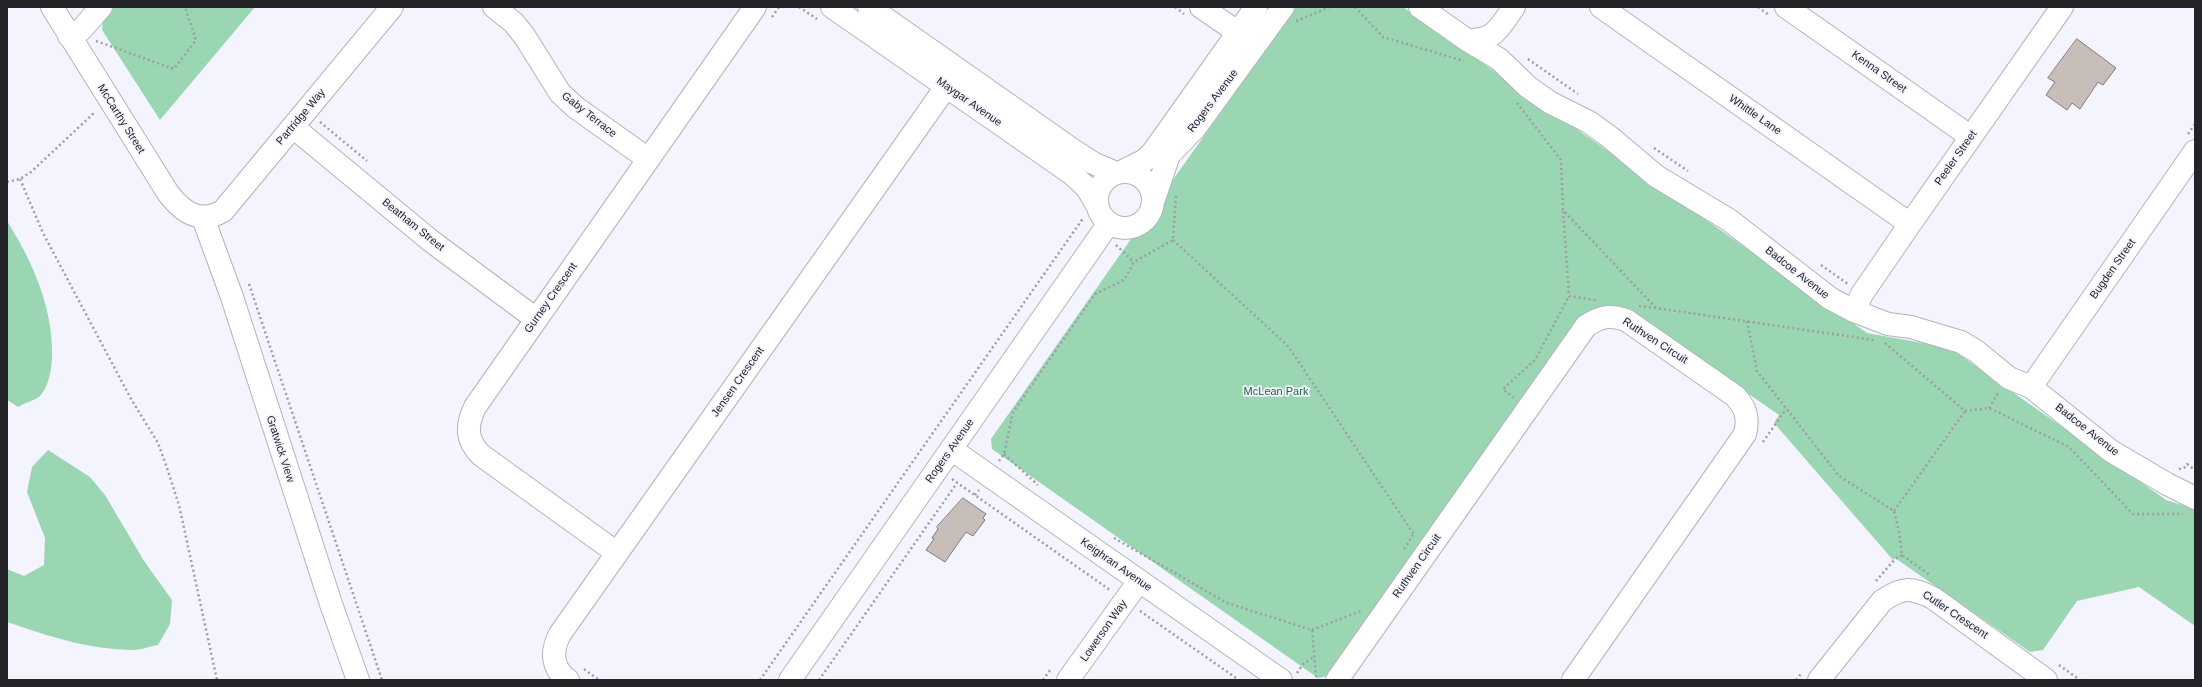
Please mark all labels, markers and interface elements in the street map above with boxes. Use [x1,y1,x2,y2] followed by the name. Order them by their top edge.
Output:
[1849,48,1909,96] street label: Kenna Street
[1185,67,1241,135] street label: Rogers Avenue
[934,75,1004,129] street label: Maygar Avenue
[94,82,148,156] street label: McCarthy Street
[274,86,328,148] street label: Partridge Way
[559,89,619,141] street label: Gaby Terrace
[1726,92,1784,138] street label: Whittle Lane
[1932,128,1980,188] street label: Peeler Street
[379,196,447,254] street label: Beatham Street
[2087,236,2139,302] street label: Bugden Street
[1762,244,1832,302] street label: Badcoe Avenue
[522,260,580,336] street label: Gurney Crescent
[1620,315,1690,367] street label: Ruthven Circuit
[709,344,767,420] street label: Jensen Crescent
[1244,385,1308,399] park label: McLean Park
[2052,401,2122,459] street label: Badcoe Avenue
[263,414,297,484] street label: Gratwick View
[923,416,977,486] street label: Rogers Avenue
[1390,531,1444,601] street label: Ruthven Circuit
[1078,535,1154,595] street label: Keighran Avenue
[1920,588,1990,642] street label: Cutler Crescent
[1078,598,1130,664] street label: Lowerson Way

